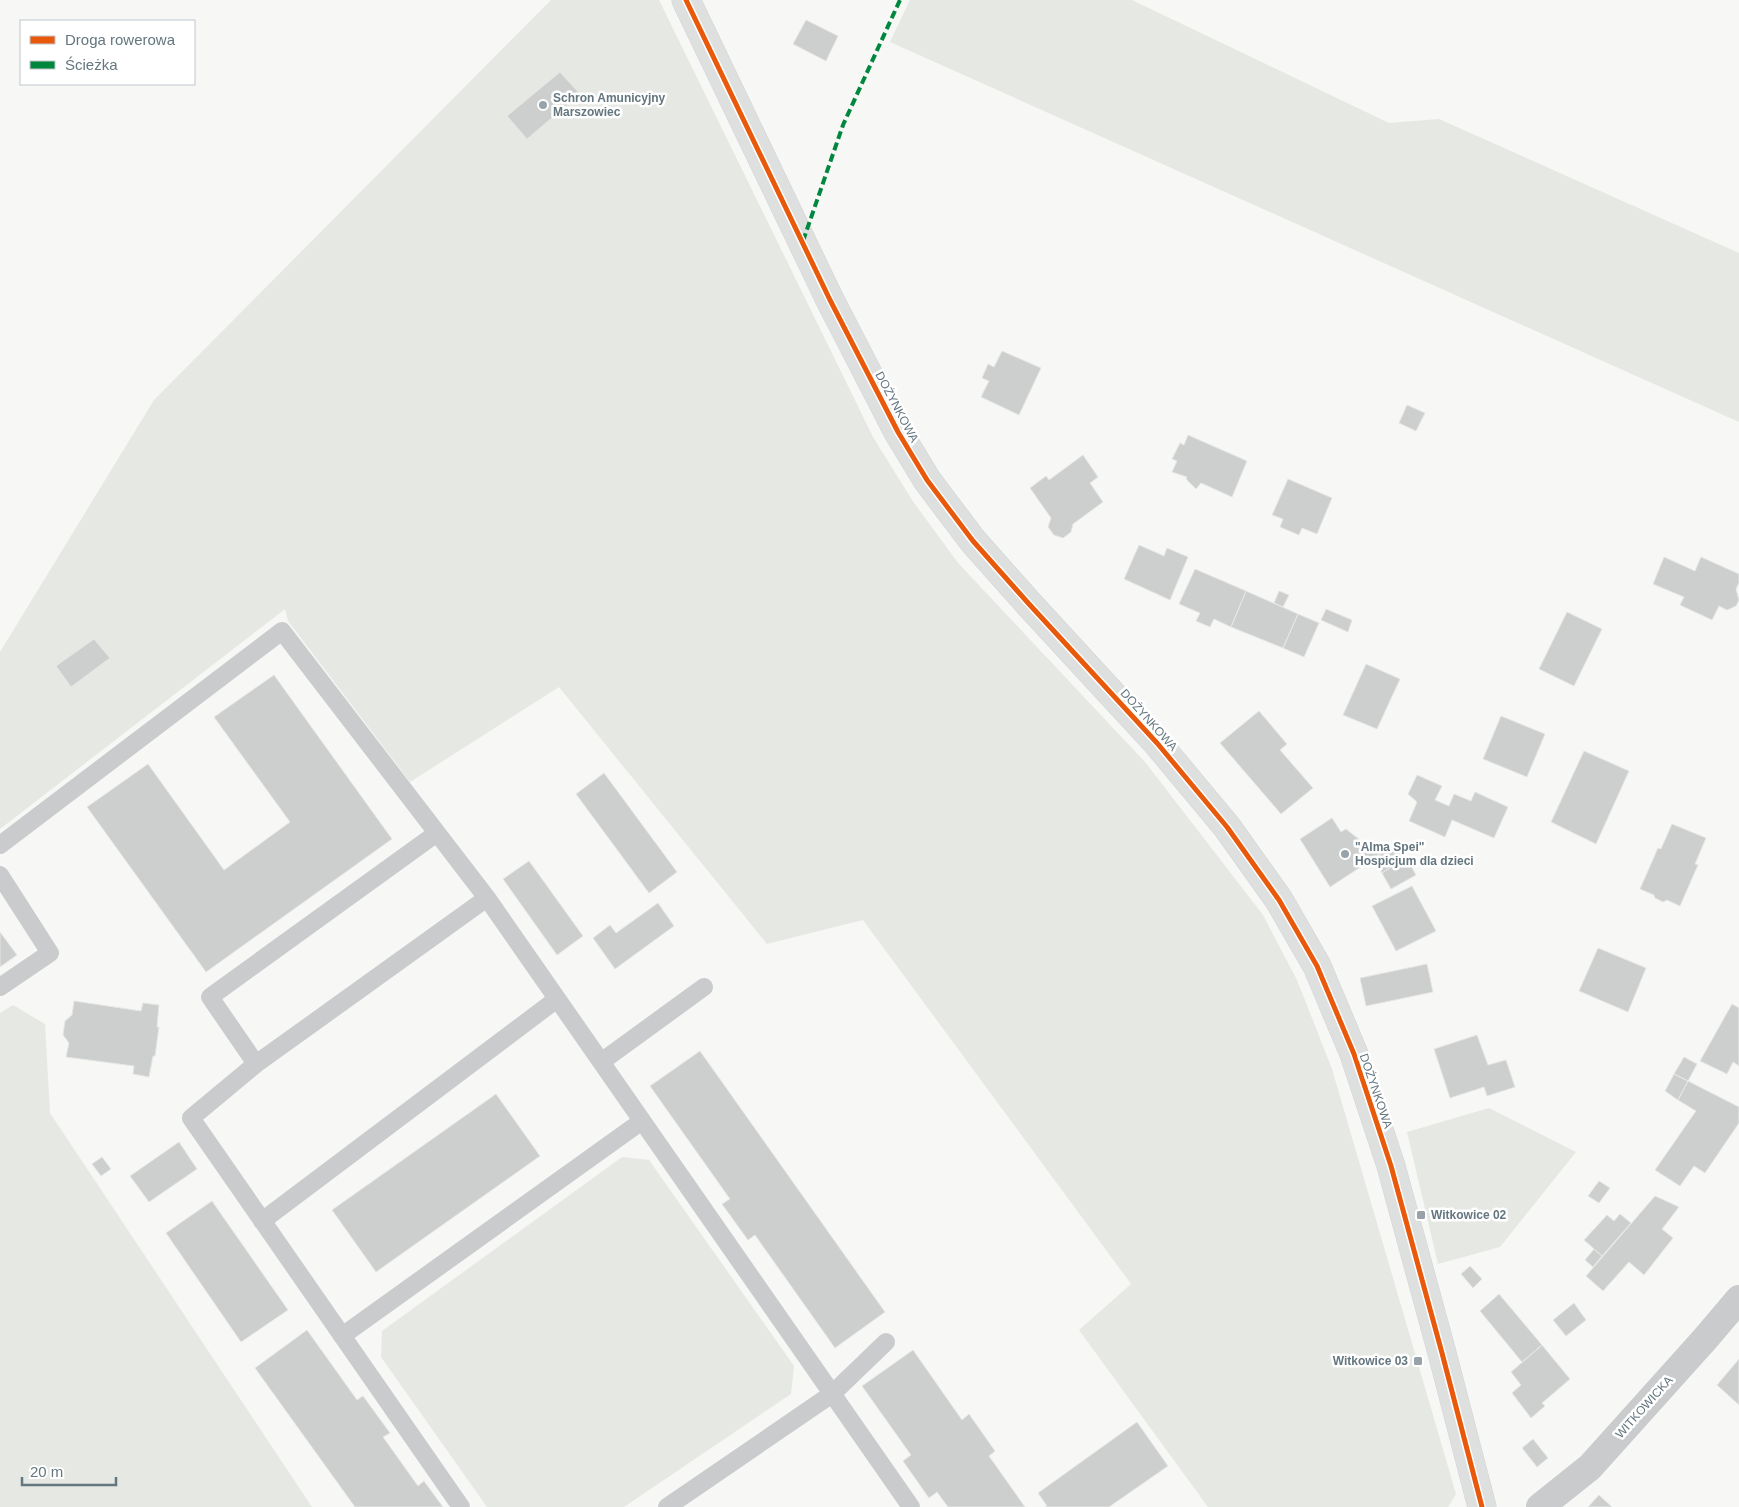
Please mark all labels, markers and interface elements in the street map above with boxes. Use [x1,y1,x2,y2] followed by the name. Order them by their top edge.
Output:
[20,20,195,85] legend
[65,31,176,48] text: Droga rowerowa
[65,56,118,73] text: Ścieżka
[553,91,666,119] place label: Schron Amunicyjny Marszowiec
[537,99,549,111] marker: Schron Amunicyjny Marszowiec
[872,369,922,445] street label: DOŻYNKOWA
[1118,686,1180,754] street label: DOŻYNKOWA
[1355,840,1474,868] place label: "Alma Spei" Hospicjum dla dzieci
[1339,848,1351,860] marker: "Alma Spei" Hospicjum dla dzieci
[1357,1052,1395,1130] street label: DOŻYNKOWA
[1431,1208,1507,1222] place label: Witkowice 02
[1415,1209,1427,1221] marker: Witkowice 02
[1333,1354,1408,1368] place label: Witkowice 03
[1412,1355,1424,1367] marker: Witkowice 03
[1612,1373,1676,1441] street label: WITKOWICKA
[22,1454,116,1486] scale bar
[30,1463,63,1480] text: 20 m

